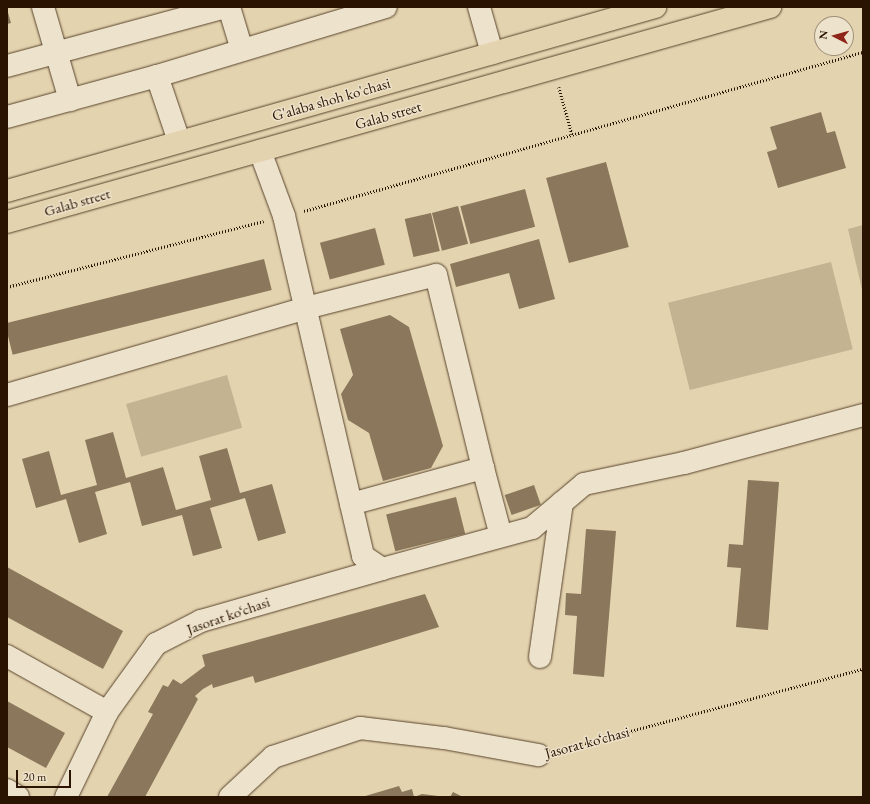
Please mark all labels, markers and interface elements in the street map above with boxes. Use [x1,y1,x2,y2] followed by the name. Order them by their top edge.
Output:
[814,16,854,56] north arrow
[816,30,830,40] text: N
[270,74,392,124] street label: G'alaba shoh ko'chasi
[353,97,423,133] street label: Galab street
[42,184,112,220] street label: Galab street
[184,592,272,638] street label: Jasorat ko‘chasi
[543,722,631,762] street label: Jasorat ko‘chasi
[18,762,73,788] scale bar
[23,769,46,785] text: 20 m

